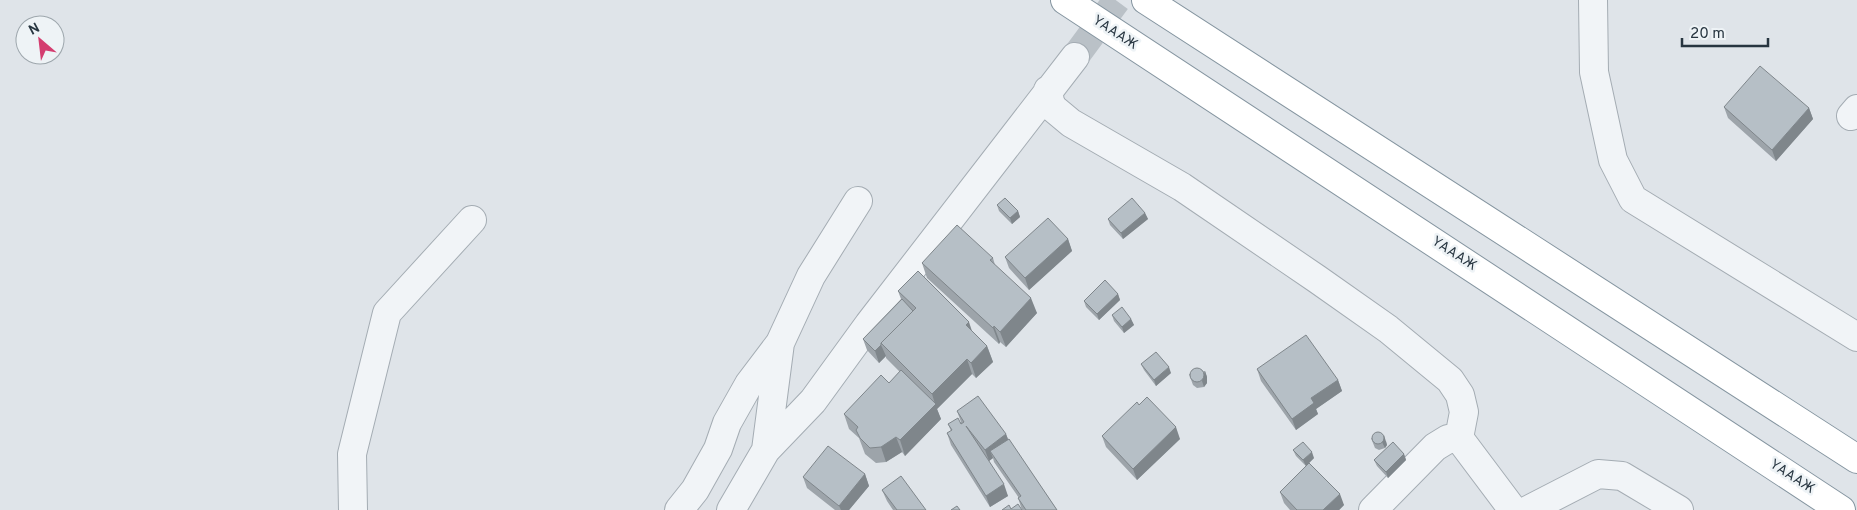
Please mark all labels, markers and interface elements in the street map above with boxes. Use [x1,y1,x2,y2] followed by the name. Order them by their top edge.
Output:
[1089,12,1141,54] street label: ҮАААЖ
[15,15,65,65] north arrow
[1682,15,1768,47] scale bar
[26,20,43,40] text: N
[1690,25,1725,44] text: 20 m
[1428,233,1480,275] street label: ҮАААЖ
[1766,456,1818,498] street label: ҮАААЖ

